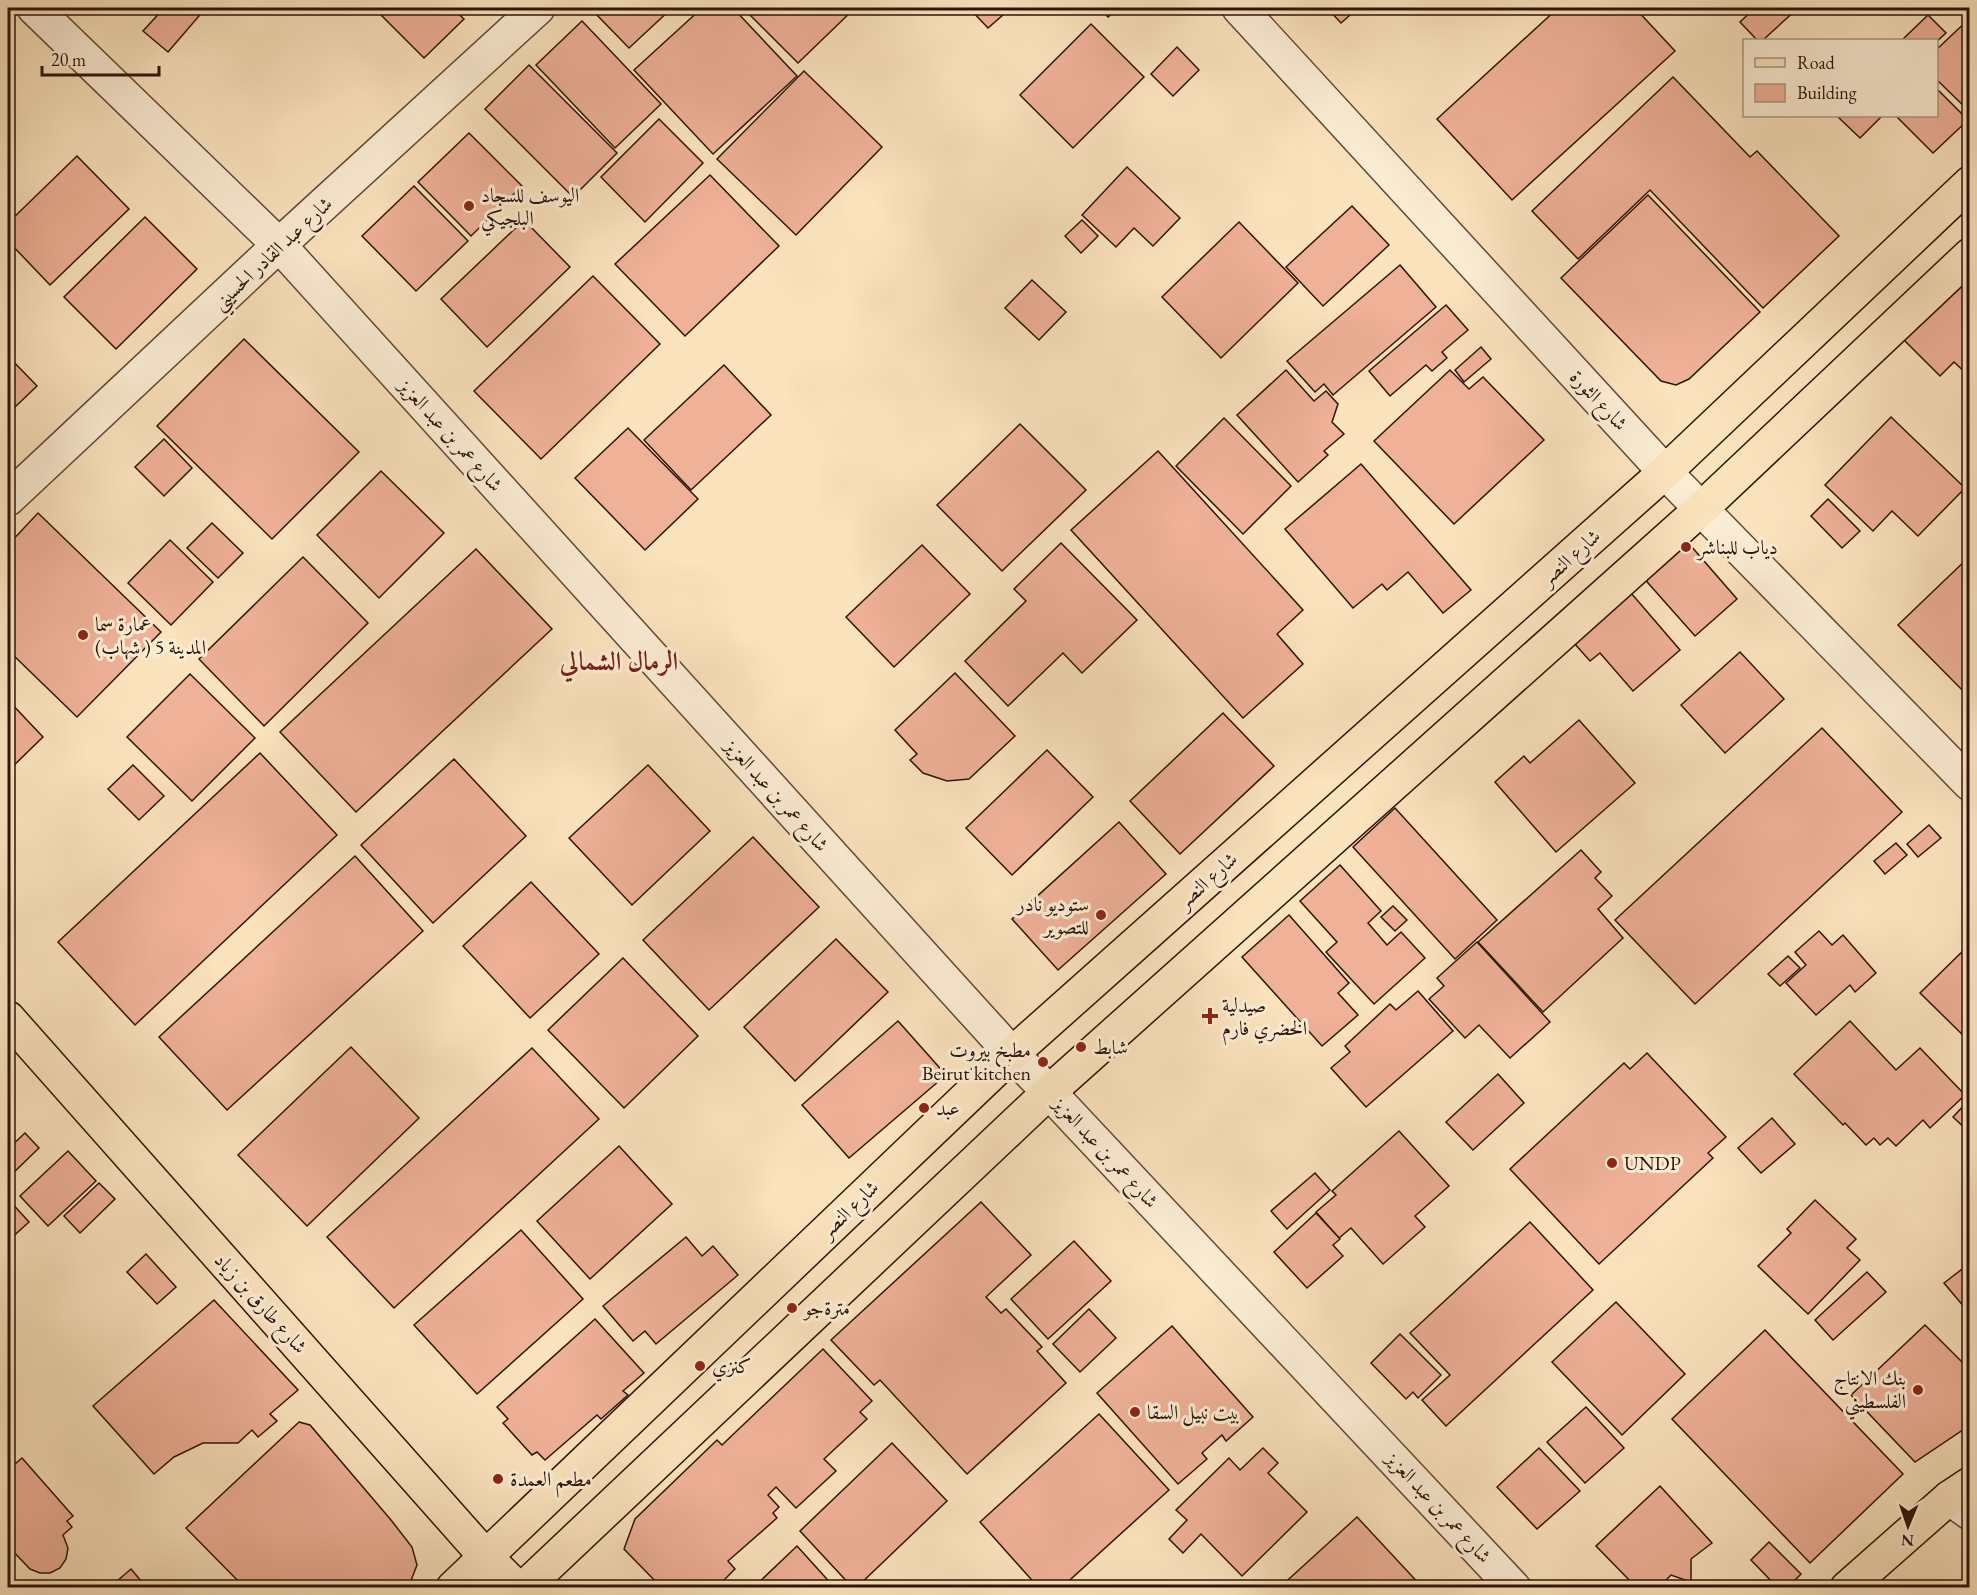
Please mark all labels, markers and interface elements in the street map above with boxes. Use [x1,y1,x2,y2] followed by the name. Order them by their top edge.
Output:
[42,39,159,77] scale bar
[1743,39,1938,117] legend
[51,48,86,71] text: 20 m
[1797,51,1836,74] text: Road
[1797,81,1857,104] text: Building
[481,182,579,237] place label: اليوسف للسجاد البلجيكي
[206,191,342,320] street label: شارع عبد القادر الحسيني
[462,199,476,213] marker: اليوسف للسجاد البلجيكي
[1561,364,1634,439] street label: شارع الثورة
[388,371,509,500] street label: شارع عمر بن عبد العزيز
[1533,523,1609,596] street label: شارع النصر
[1696,534,1778,561] place label: دياب للبناشر
[1679,540,1693,554] marker: دياب للبناشر
[95,611,206,660] place label: عمارة سما المدينة 5 ( شهاب)
[76,628,90,642] marker: عمارة سما المدينة 5 ( شهاب)
[559,644,678,683] district label: الرمال الشمالي
[714,731,835,860] street label: شارع عمر بن عبد العزيز
[1170,846,1246,919] street label: شارع النصر
[1015,891,1089,940] place label: ستوديو نادر للتصوير
[1094,908,1108,922] marker: ستوديو نادر للتصوير
[1222,992,1307,1046] place label: صيدلية الخضري فارم
[1203,1009,1217,1023] marker: صيدلية الخضري فارم
[1093,1034,1128,1060] place label: شابط
[922,1037,1031,1086] place label: مطبخ بيروت Beirut kitchen
[1074,1040,1088,1054] marker: شابط
[1036,1055,1050,1069] marker: مطبخ بيروت Beirut kitchen
[1042,1089,1164,1217] street label: شارع عمر بن عبد العزيز
[936,1095,960,1121] place label: عبد
[917,1101,931,1115] marker: عبد
[1624,1150,1681,1176] place label: UNDP
[1605,1156,1619,1170] marker: UNDP
[812,1174,888,1249] street label: شارع النصر
[205,1247,313,1362] street label: شارع طارق بن زياد
[802,1295,850,1321] place label: مترةجو
[785,1301,799,1315] marker: مترةجو
[712,1353,751,1382] place label: كنزي
[693,1359,707,1373] marker: كنزي
[1833,1365,1906,1420] place label: بنك الانتاج الفلسطيني
[1911,1383,1925,1397] marker: بنك الانتاج الفلسطيني
[1147,1399,1240,1427] place label: بيت نبيل السقا
[1128,1405,1142,1419] marker: بيت نبيل السقا
[1375,1444,1497,1572] street label: شارع عمر بن عبد العزيز
[510,1466,592,1498] place label: مطعم العمدة
[491,1472,505,1486] marker: مطعم العمدة
[1878,1496,1938,1556] north arrow
[1901,1530,1914,1551] text: N

